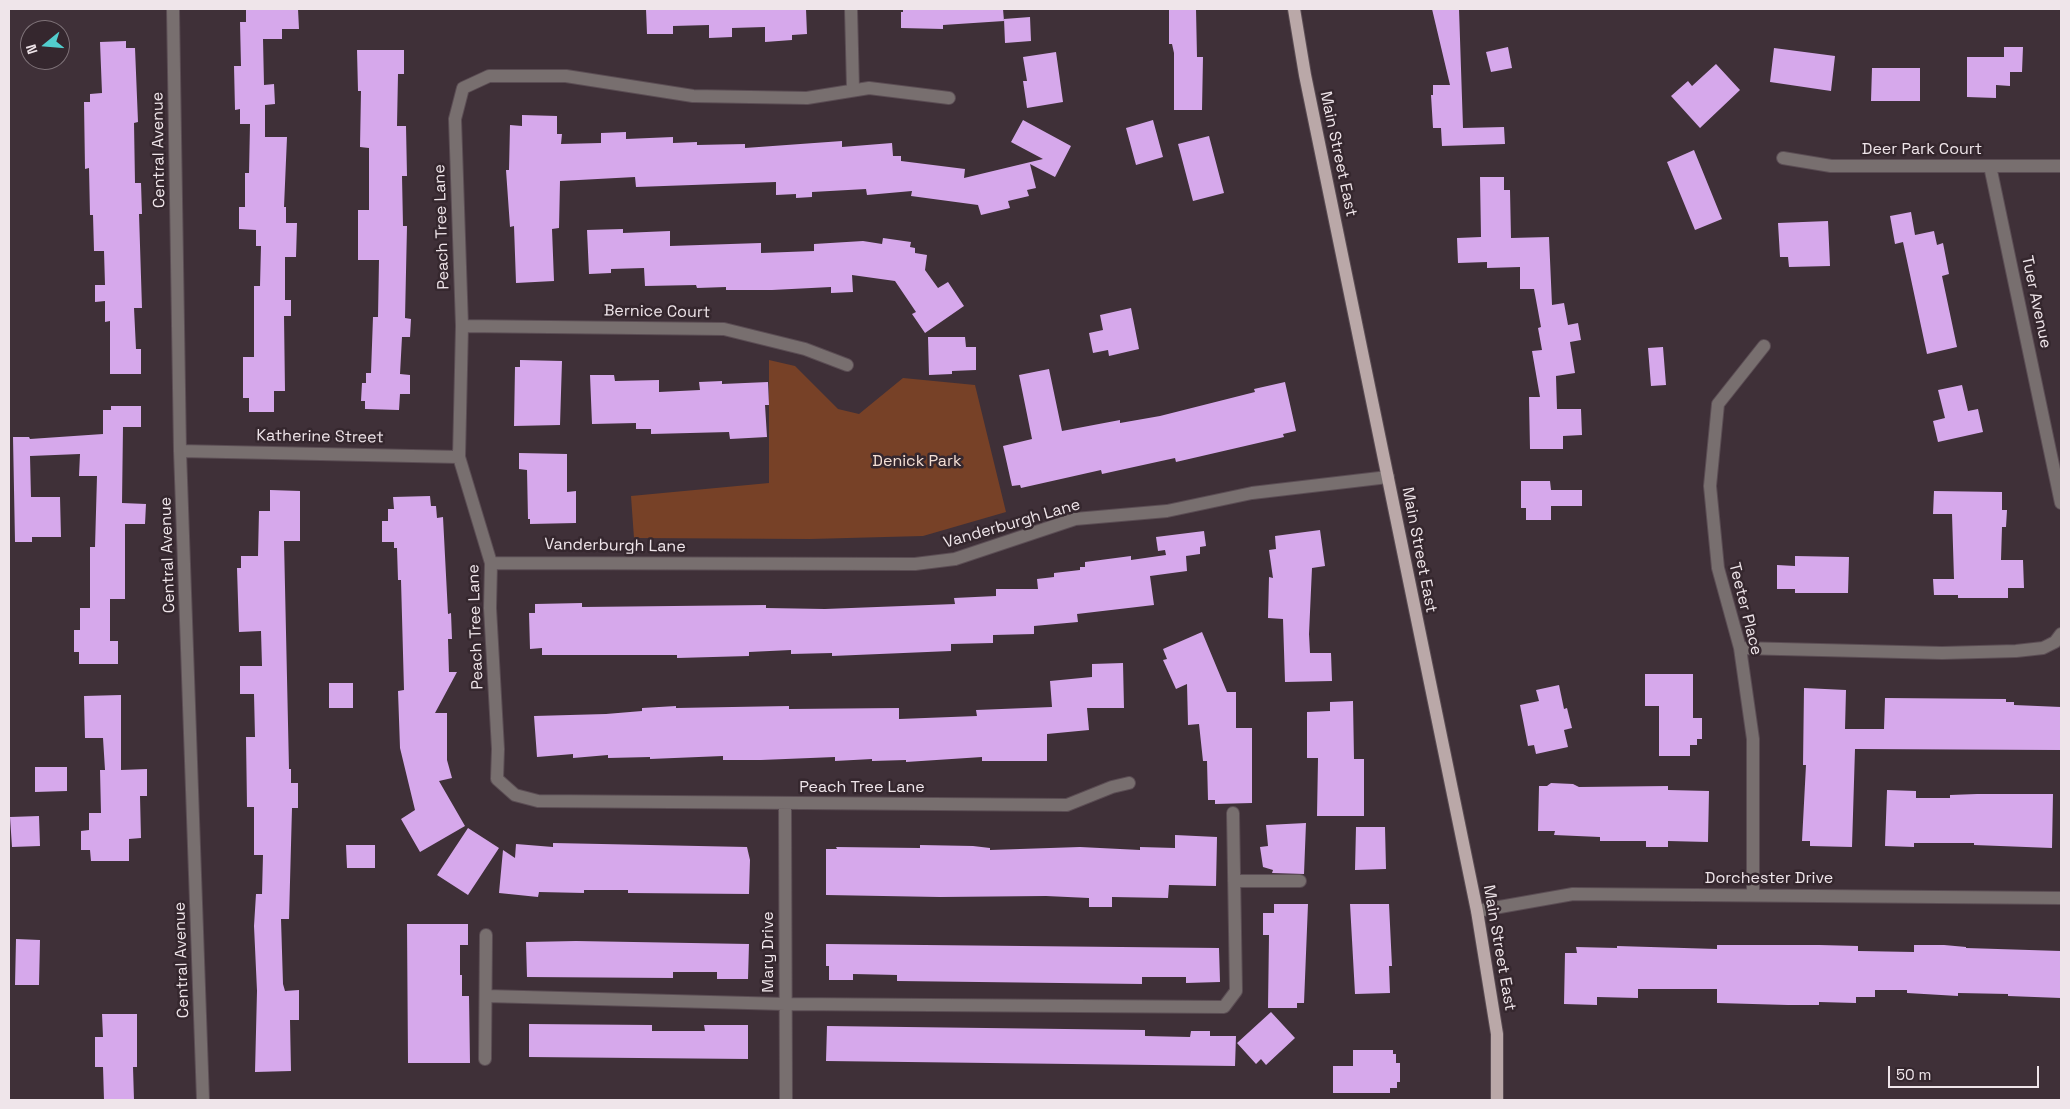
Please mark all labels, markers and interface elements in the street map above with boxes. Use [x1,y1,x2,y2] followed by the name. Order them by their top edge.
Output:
[20,20,70,70] north arrow
[22,42,42,56] text: N
[1315,90,1361,218] street label: Main Street East
[148,92,170,208] street label: Central Avenue
[1862,140,1982,160] street label: Deer Park Court
[430,164,454,290] street label: Peach Tree Lane
[2017,254,2055,350] street label: Tuer Avenue
[604,301,710,323] street label: Bernice Court
[256,426,384,448] street label: Katherine Street
[872,452,962,472] park label: Denick Park
[1397,486,1441,614] street label: Main Street East
[941,495,1083,553] street label: Vanderburgh Lane
[156,497,180,613] street label: Central Avenue
[544,535,686,557] street label: Vanderburgh Lane
[1724,561,1766,657] street label: Teeter Place
[464,564,488,690] street label: Peach Tree Lane
[799,778,925,798] street label: Peach Tree Lane
[1705,869,1833,889] street label: Dorchester Drive
[1478,883,1520,1013] street label: Main Street East
[170,902,194,1018] street label: Central Avenue
[759,911,779,993] street label: Mary Drive
[1890,1056,2041,1088] scale bar
[1896,1065,1931,1084] text: 50 m

